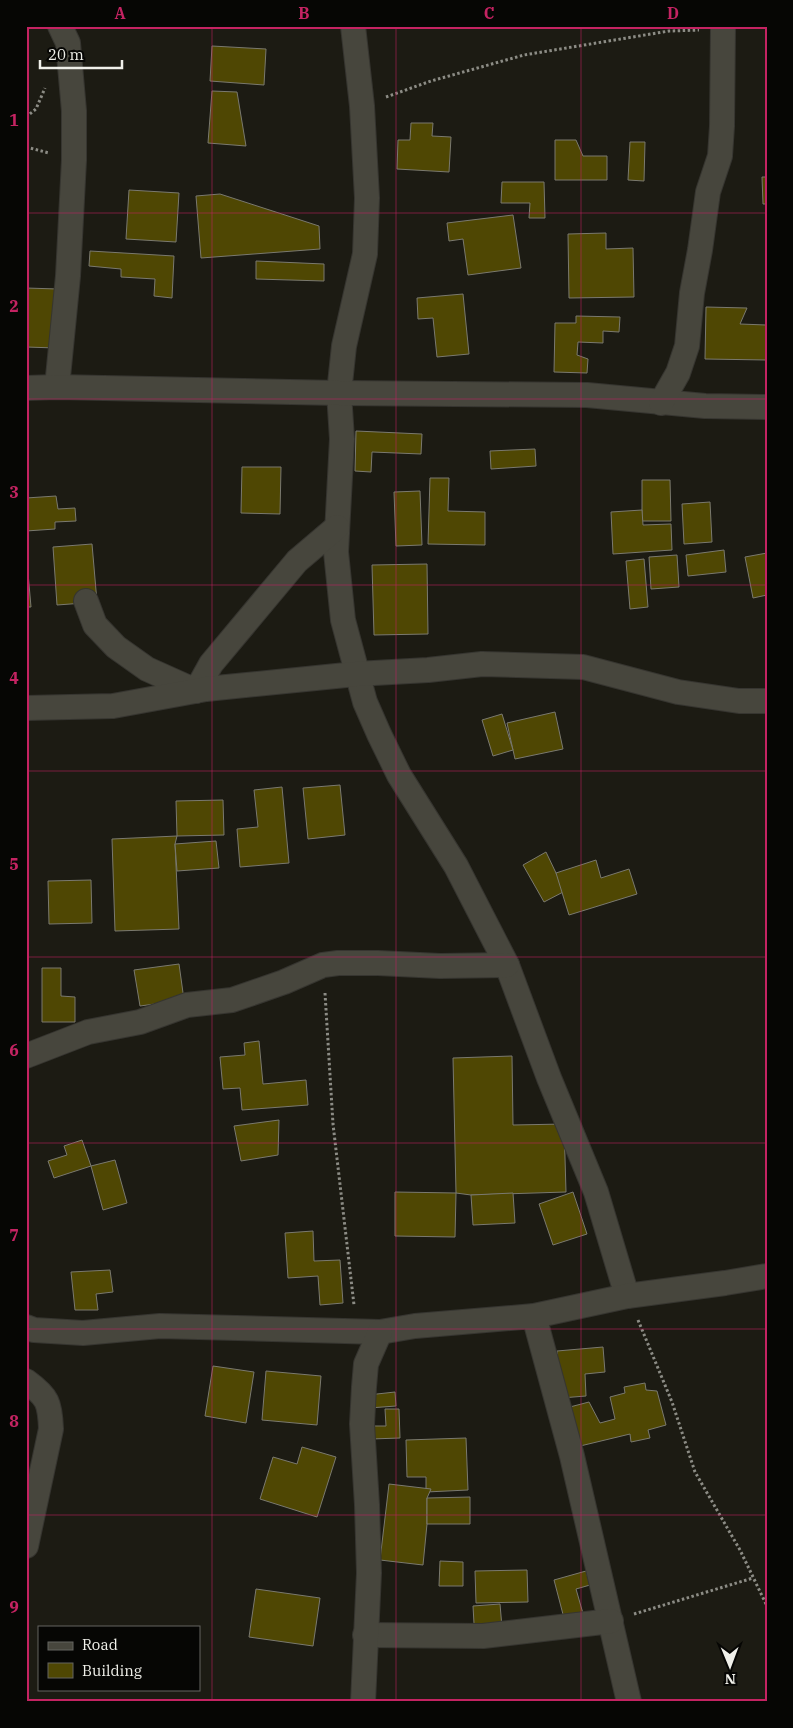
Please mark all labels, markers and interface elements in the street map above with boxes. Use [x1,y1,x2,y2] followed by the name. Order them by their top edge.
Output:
[114,3,126,23] text: A
[298,3,310,23] text: B
[484,3,494,23] text: C
[667,3,679,23] text: D
[40,38,122,70] scale bar
[48,45,84,64] text: 20 m
[9,110,19,130] text: 1
[9,296,19,316] text: 2
[9,482,19,502] text: 3
[9,668,19,688] text: 4
[9,854,19,874] text: 5
[9,1040,19,1060] text: 6
[9,1225,19,1245] text: 7
[9,1411,19,1431] text: 8
[9,1597,19,1617] text: 9
[38,1626,200,1690] legend
[82,1635,118,1654] text: Road
[706,1640,756,1690] north arrow
[82,1661,142,1680] text: Building
[725,1670,736,1688] text: N

